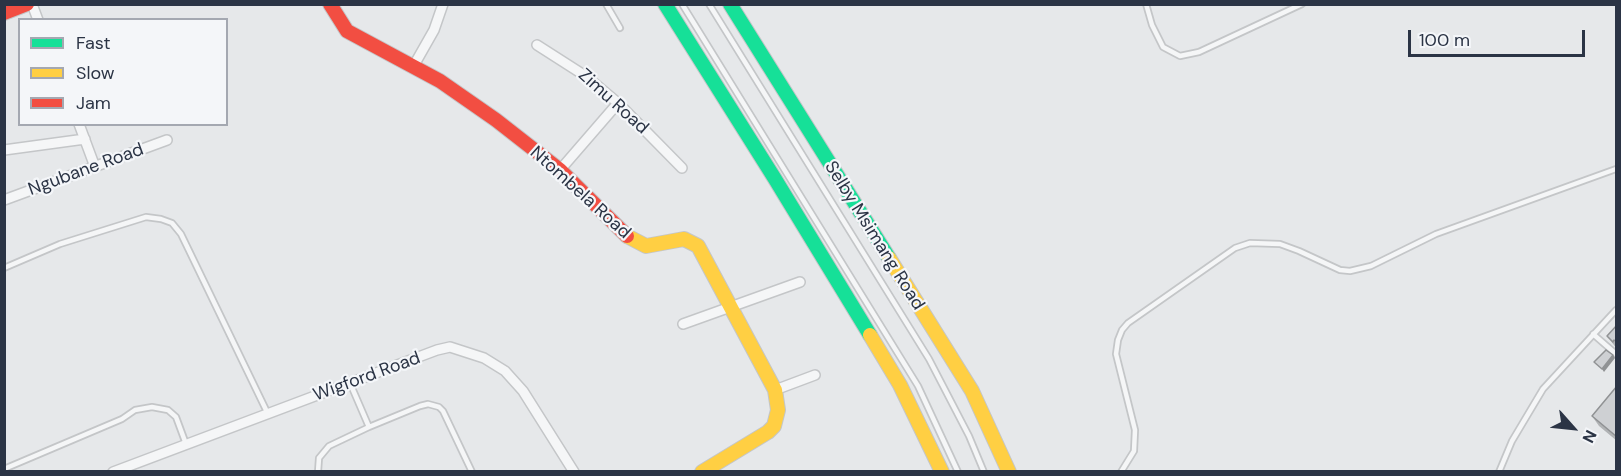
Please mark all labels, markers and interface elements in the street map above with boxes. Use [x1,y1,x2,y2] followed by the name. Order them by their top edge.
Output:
[18,18,228,126] legend
[1411,18,1588,56] scale bar
[1419,28,1470,52] text: 100 m
[76,31,111,55] text: Fast
[76,61,115,85] text: Slow
[573,65,653,139] street label: Zimu Road
[76,91,111,115] text: Jam
[25,139,147,201] street label: Ngubane Road
[525,142,635,244] street label: Ntombela Road
[819,158,929,314] street label: Selby Msimang Road
[310,348,424,406] street label: Wigford Road
[1543,398,1603,458] north arrow
[1577,426,1601,446] text: N

